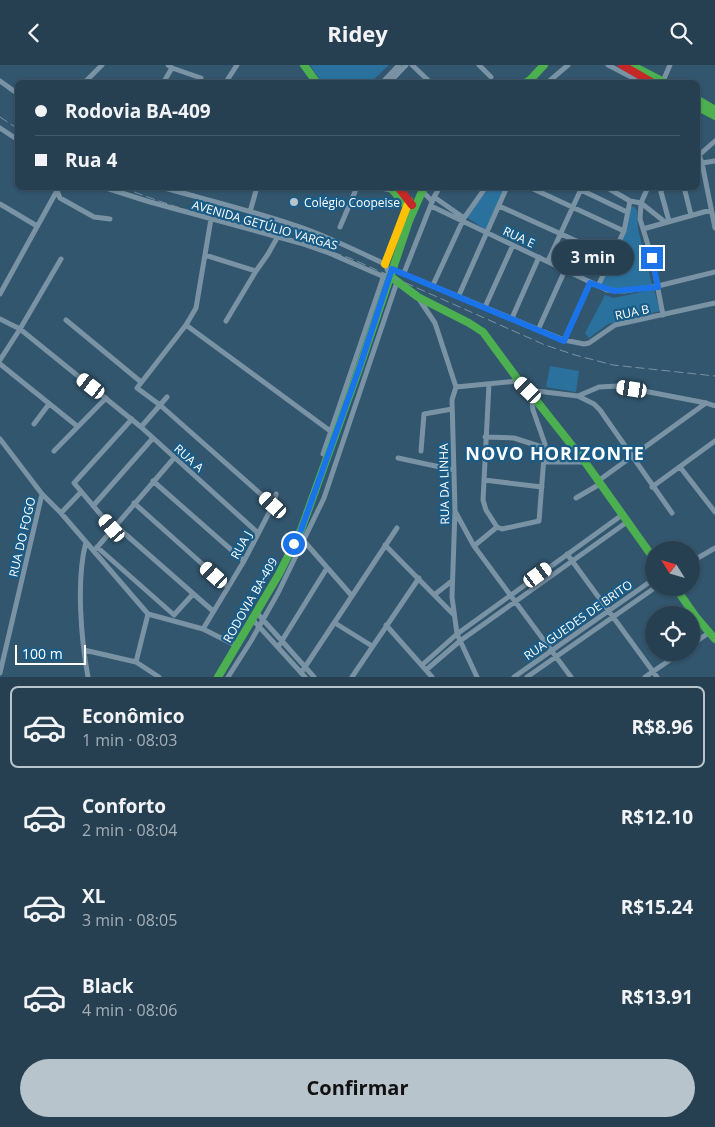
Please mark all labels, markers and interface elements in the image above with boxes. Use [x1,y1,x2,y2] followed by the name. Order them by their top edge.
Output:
[327,18,388,48] text: Ridey
[20,19,48,47] icon: back
[667,19,695,47] icon: search
[65,98,211,124] text: Rodovia BA-409
[65,147,117,173] text: Rua 4
[304,194,400,211] place label: Colégio Coopeise
[190,196,340,254] street label: AVENIDA GETÚLIO VARGAS
[288,196,300,208] marker: Colégio Coopeise
[500,222,538,252] street label: RUA E
[552,241,634,275] callout: 3 min
[571,246,615,268] text: 3 min
[641,247,663,269] route end
[613,300,651,324] street label: RUA B
[74,371,107,401] car
[511,374,544,406] car
[616,379,647,399] car
[171,440,208,476] street label: RUA A
[465,441,645,465] district label: NOVO HORIZONTE
[435,443,453,525] street label: RUA DA LINHA
[256,489,289,521] car
[5,495,39,579] street label: RUA DO FOGO
[96,512,127,544] car
[226,528,256,562] street label: RUA J
[283,533,305,555] route start
[645,541,700,596] north arrow
[645,541,700,661] map controls
[219,554,281,646] street label: RODOVIA BA-409
[197,559,230,591] car
[521,560,554,590] car
[520,576,636,664] street label: RUA GUEDES DE BRITO
[645,606,700,661] button: locate
[15,642,86,665] scale bar
[22,644,63,663] text: 100 m
[82,703,184,729] text: Econômico
[22,705,67,750] icon: car
[632,714,693,740] text: R$8.96
[82,729,177,751] text: 1 min · 08:03
[82,793,166,819] text: Conforto
[22,795,67,840] icon: car
[621,804,693,830] text: R$12.10
[82,819,177,841] text: 2 min · 08:04
[82,883,105,909] text: XL
[22,885,67,930] icon: car
[621,894,693,920] text: R$15.24
[82,909,177,931] text: 3 min · 08:05
[82,973,134,999] text: Black
[22,975,67,1020] icon: car
[621,984,693,1010] text: R$13.91
[82,999,177,1021] text: 4 min · 08:06
[20,1059,695,1117] button: Confirmar

